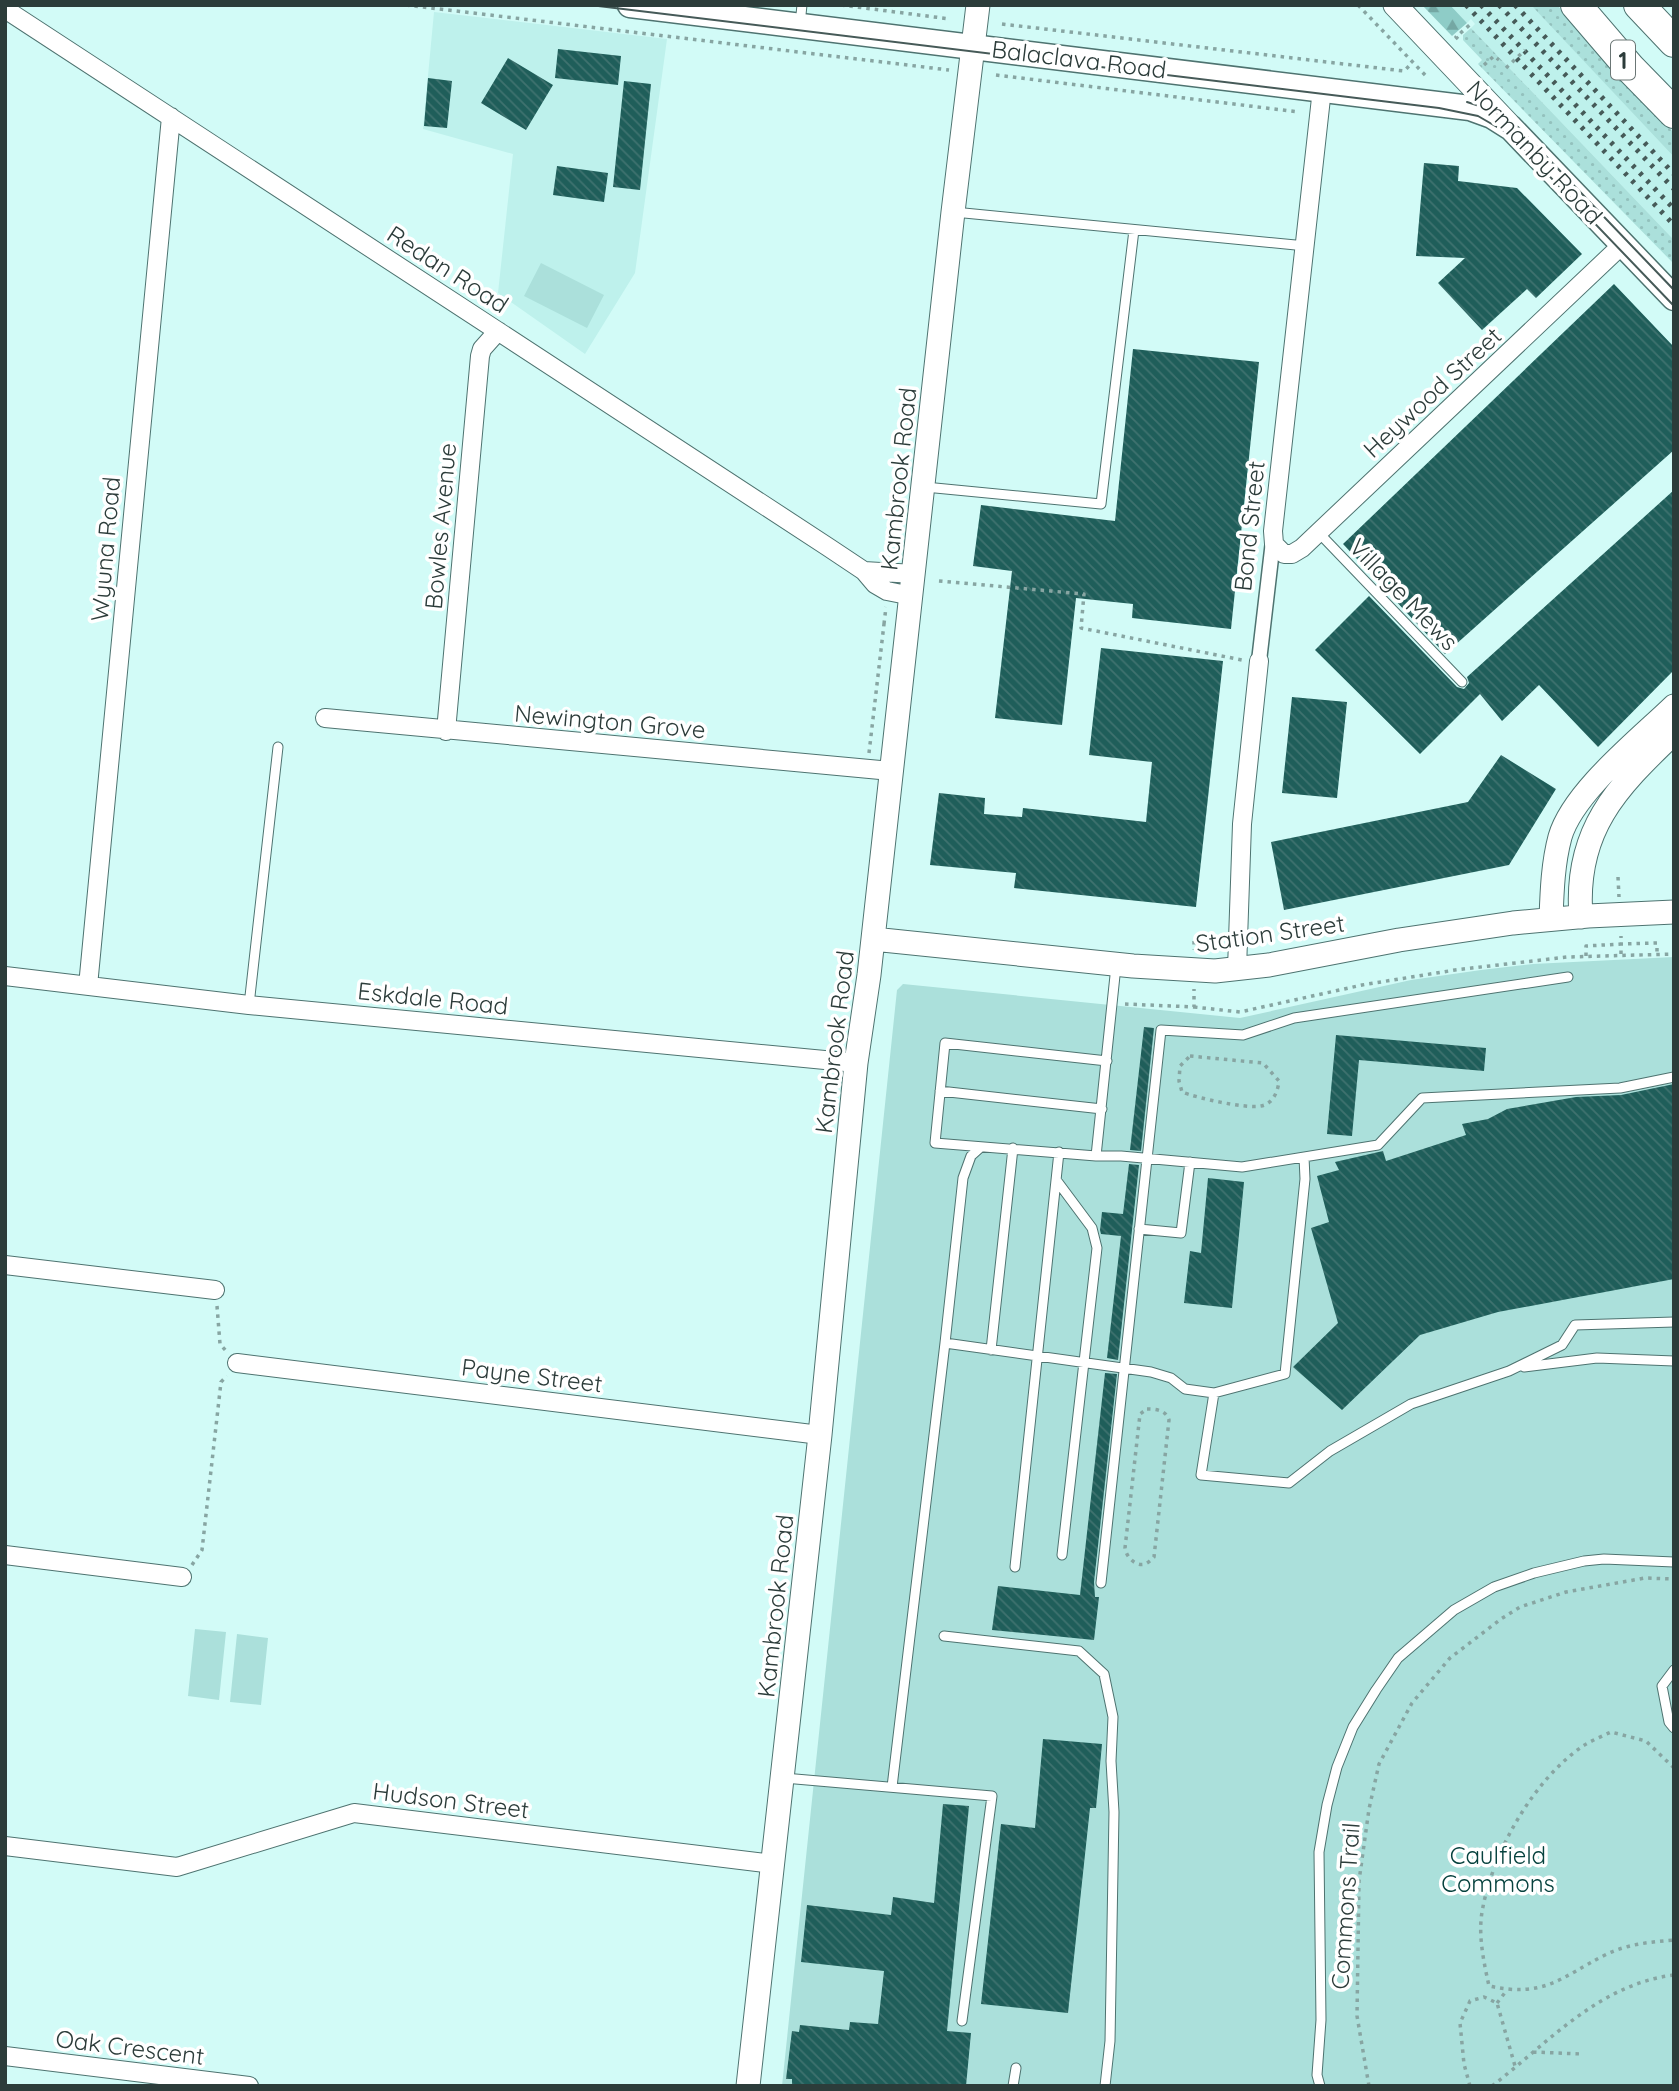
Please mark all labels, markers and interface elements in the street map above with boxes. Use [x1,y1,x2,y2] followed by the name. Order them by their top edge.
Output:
[990,33,1168,85] street label: Balaclava Road
[1611,40,1635,80] road number: 1
[1461,74,1609,230] street label: Normanby Road
[382,219,514,319] street label: Redan Road
[1357,320,1507,464] street label: Heywood Street
[873,386,923,572] street label: Kambrook Road
[418,442,462,610] street label: Bowles Avenue
[1227,459,1271,593] street label: Bond Street
[84,475,126,623] street label: Wyuna Road
[1343,532,1465,656] street label: Village Mews
[513,698,707,744] street label: Newington Grove
[1194,908,1346,958] street label: Station Street
[808,949,860,1135] street label: Kambrook Road
[356,975,510,1021] street label: Eskdale Road
[460,1351,604,1399] street label: Payne Street
[750,1513,800,1699] street label: Kambrook Road
[371,1776,531,1824] street label: Hudson Street
[1324,1821,1366,1991] street label: Commons Trail
[1441,1840,1555,1898] park label: Caulfield Commons
[54,2023,206,2071] street label: Oak Crescent

